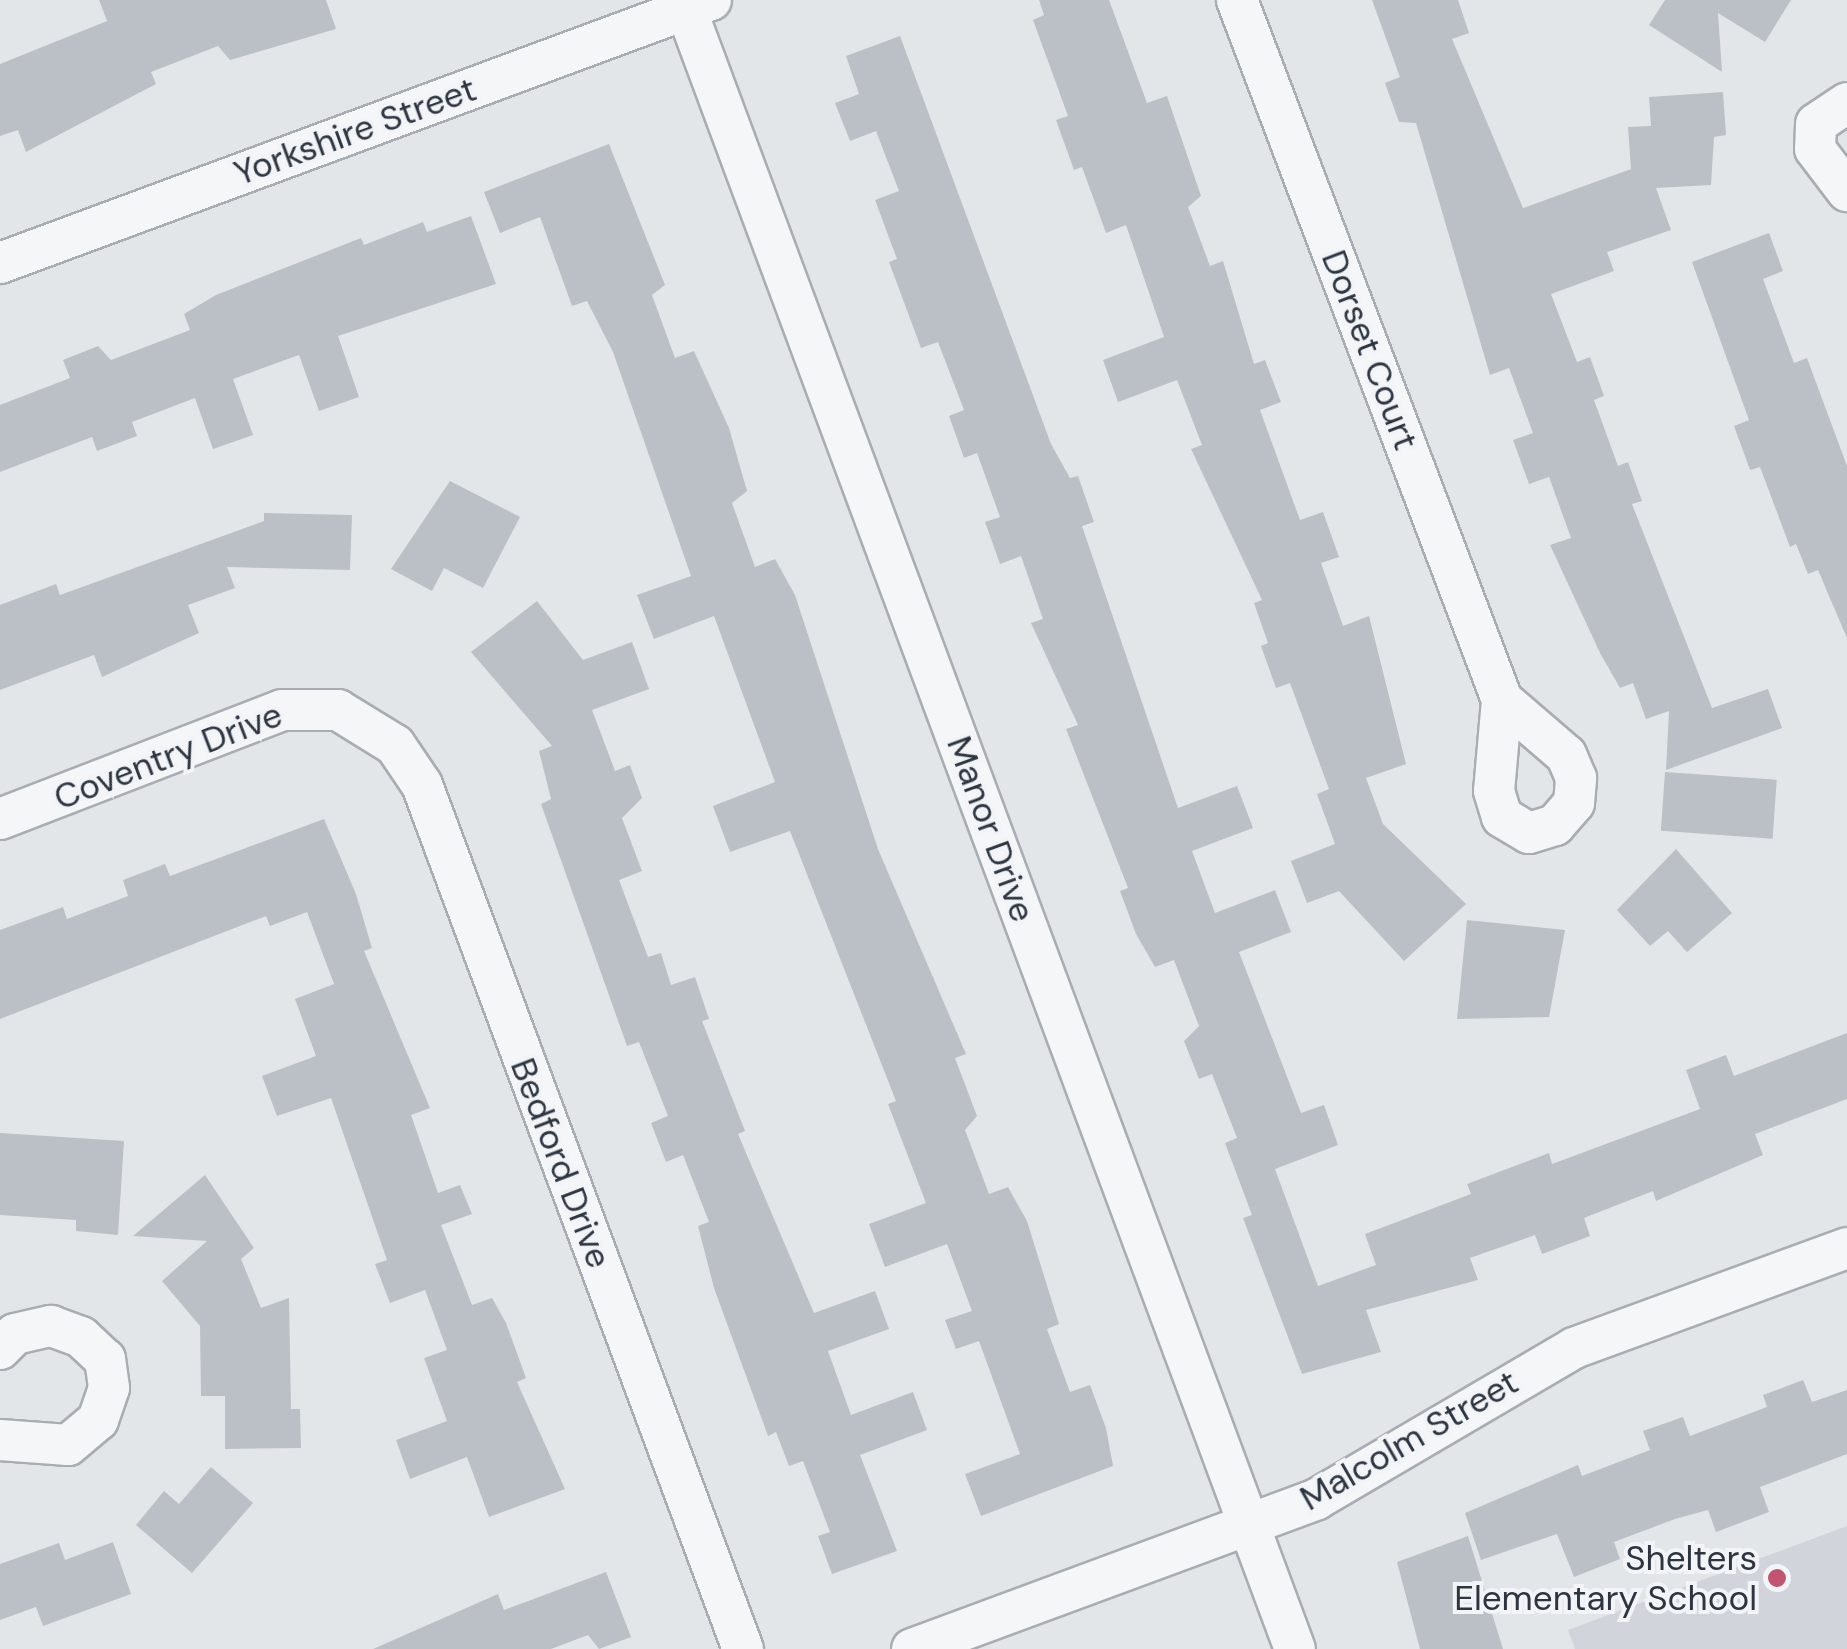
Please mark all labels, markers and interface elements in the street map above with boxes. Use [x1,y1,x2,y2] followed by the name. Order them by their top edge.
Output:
[228,68,482,194] street label: Yorkshire Street
[1313,244,1427,456] street label: Dorset Court
[48,693,288,819] street label: Coventry Drive
[938,730,1044,928] street label: Manor Drive
[502,1052,620,1274] street label: Bedford Drive
[1293,1361,1525,1519] street label: Malcolm Street
[1454,1537,1757,1619] place label: Shelters Elementary School
[1766,1567,1788,1589] marker: Shelters Elementary School

